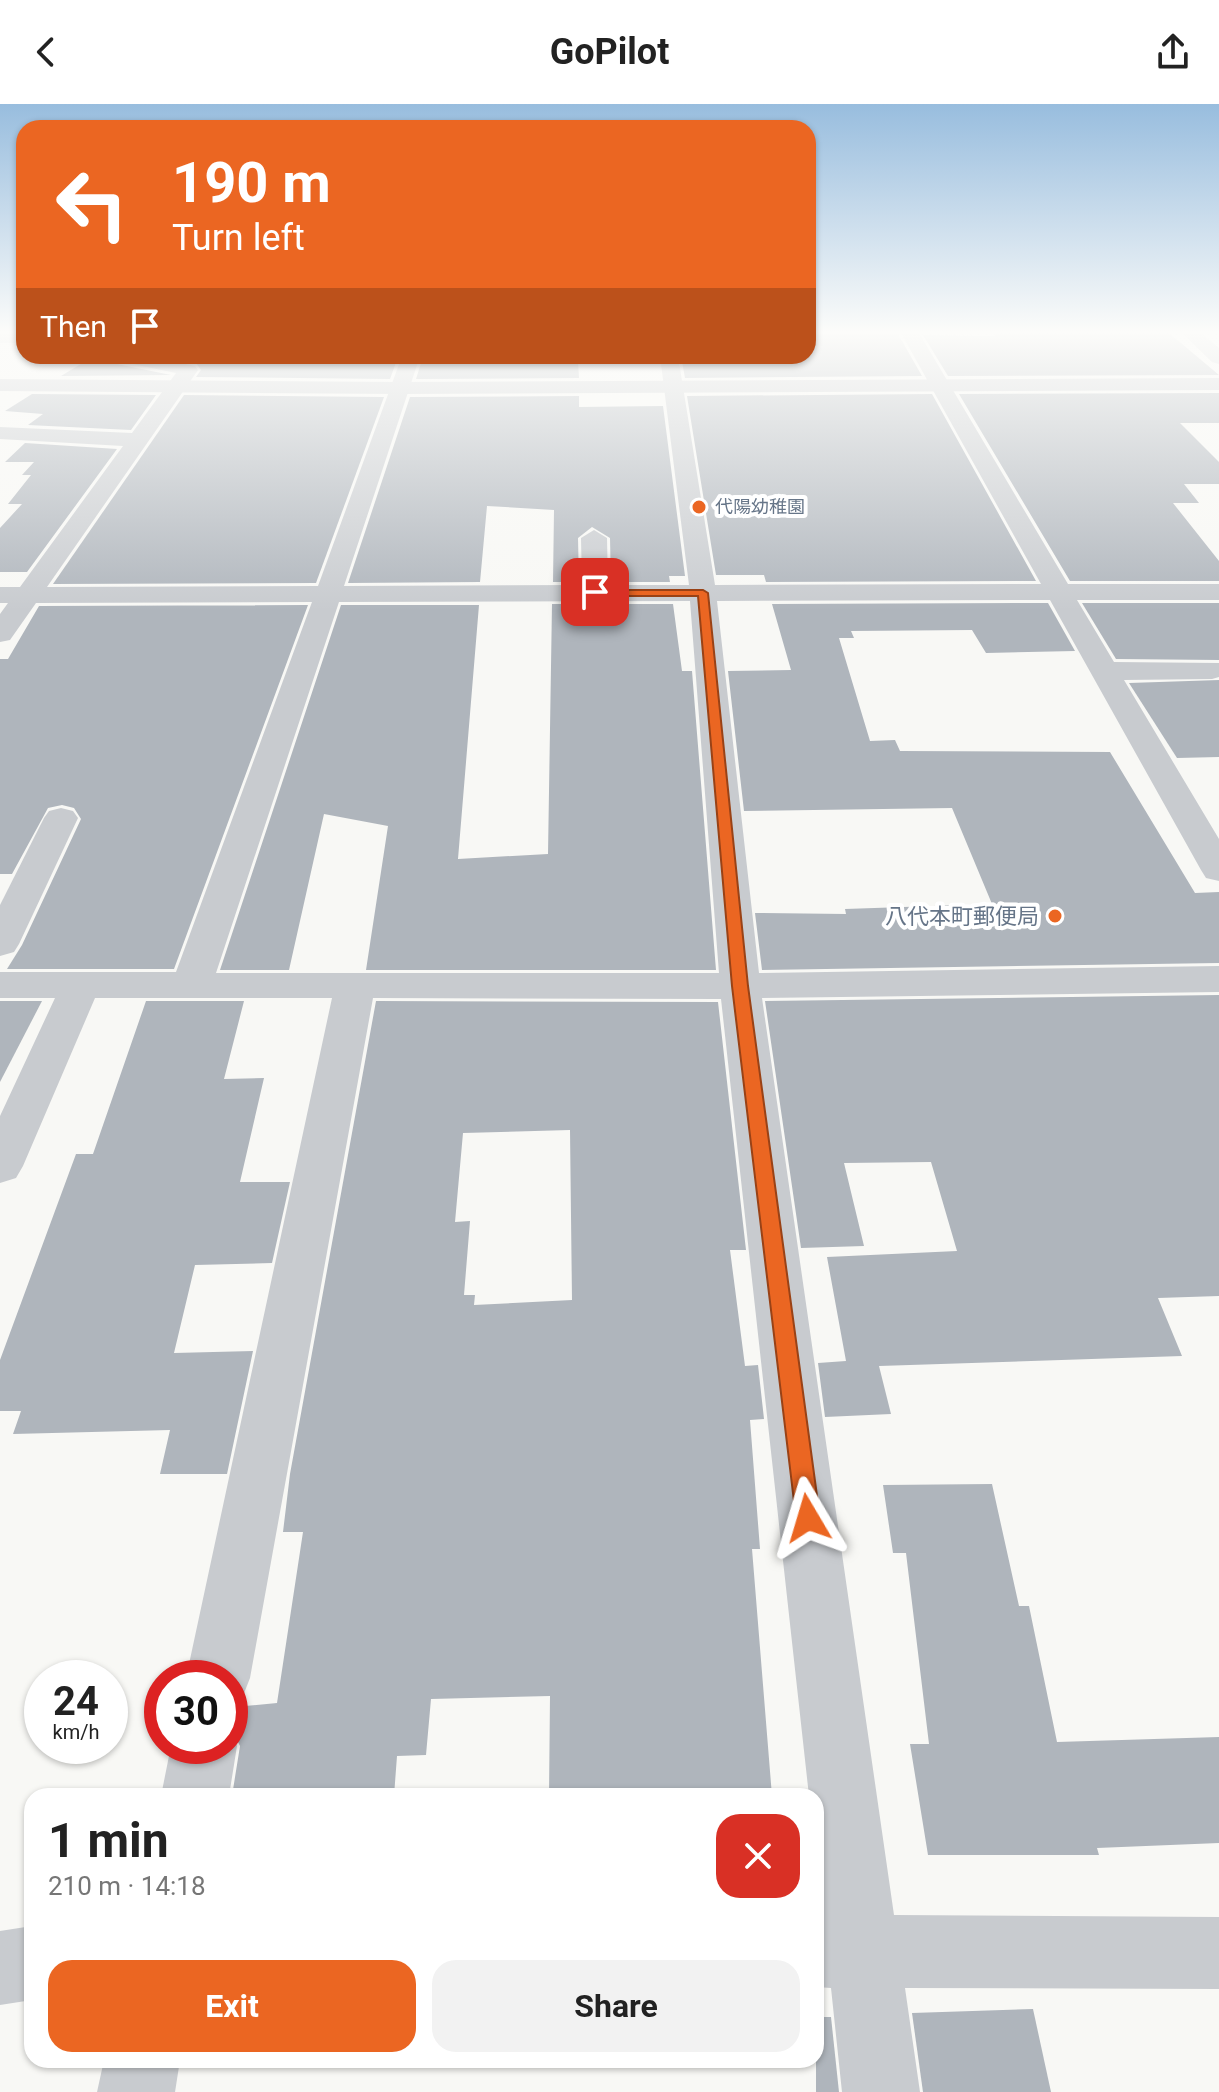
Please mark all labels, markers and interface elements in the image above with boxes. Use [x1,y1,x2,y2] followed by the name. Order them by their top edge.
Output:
[24,30,68,74] icon: back
[1151,30,1195,74] icon: share
[550,31,669,73] text: GoPilot
[172,150,331,216] text: 190 m
[40,152,144,256] icon: left
[172,217,305,259] text: Turn left
[123,304,167,348] icon: arrive
[40,309,107,344] text: Then
[715,496,805,517] place label: 代陽幼稚園
[690,498,708,516] marker: 代陽幼稚園
[561,558,629,626] pin
[573,570,617,614] icon: arrive
[885,904,1039,929] place label: 八代本町郵便局
[1046,907,1064,925] marker: 八代本町郵便局
[766,1476,850,1560] position arrow
[144,1660,248,1764] speed limit sign: 30
[53,1678,99,1725] text: 24
[53,1720,99,1744] text: km/h
[48,1812,169,1869] text: 1 min
[716,1814,800,1898] button: close
[48,1871,206,1901] text: 210 m · 14:18
[48,1960,416,2052] button: Exit
[432,1960,800,2052] button: Share

